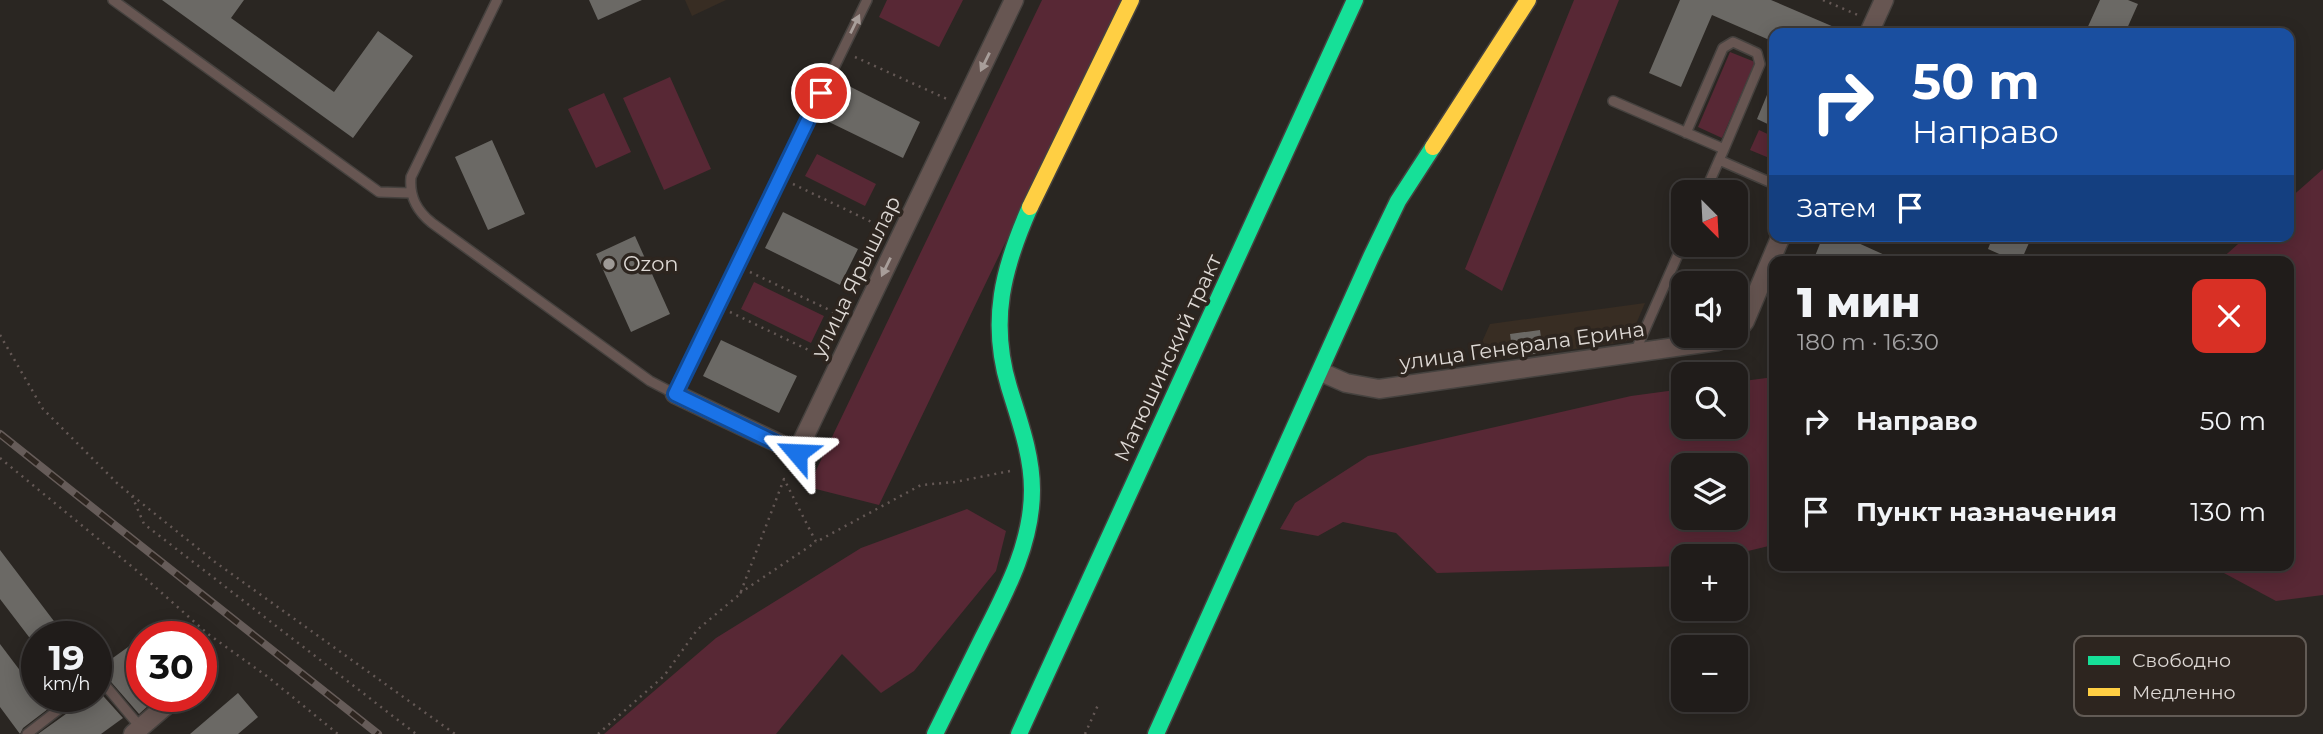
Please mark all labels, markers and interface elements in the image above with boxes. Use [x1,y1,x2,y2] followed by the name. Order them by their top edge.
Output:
[849,14,861,34] one-way arrow
[979,51,990,72] one-way arrow
[1912,52,2040,111] text: 50 m
[1797,56,1888,147] icon: right
[791,63,851,123] pin
[802,74,840,112] icon: arrive
[1912,112,2059,151] text: Направо
[1671,180,1748,257] north arrow
[1671,180,1748,712] map controls
[1891,189,1929,227] icon: arrive
[805,192,906,363] street label: улица Ярышлар
[1797,192,1877,224] text: Затем
[1109,250,1227,465] street label: Матюшинский тракт
[623,251,679,276] place label: Ozon
[601,256,617,272] marker: Ozon
[880,257,892,277] one-way arrow
[1671,271,1748,348] button: sound
[1797,276,1921,328] text: 1 мин
[2192,279,2266,353] button: close
[1397,316,1646,375] street label: улица Генерала Ерина
[1797,328,1939,356] text: 180 m · 16:30
[1671,362,1748,439] button: search
[1797,402,1835,440] icon: right
[1856,405,1977,437] text: Направо
[2200,405,2266,437] text: 50 m
[760,416,834,490] position arrow
[1671,453,1748,530] button: layers
[1797,493,1835,531] icon: arrive
[1856,496,2117,528] text: Пункт назначения
[2190,496,2266,528] text: 130 m
[1671,544,1748,621] button: +
[126,621,217,712] speed limit sign: 30
[1671,635,1748,712] button: −
[48,636,85,679] text: 19
[2074,636,2306,716] legend
[2132,649,2231,672] text: Свободно
[42,673,91,695] text: km/h
[2132,681,2236,704] text: Медленно

